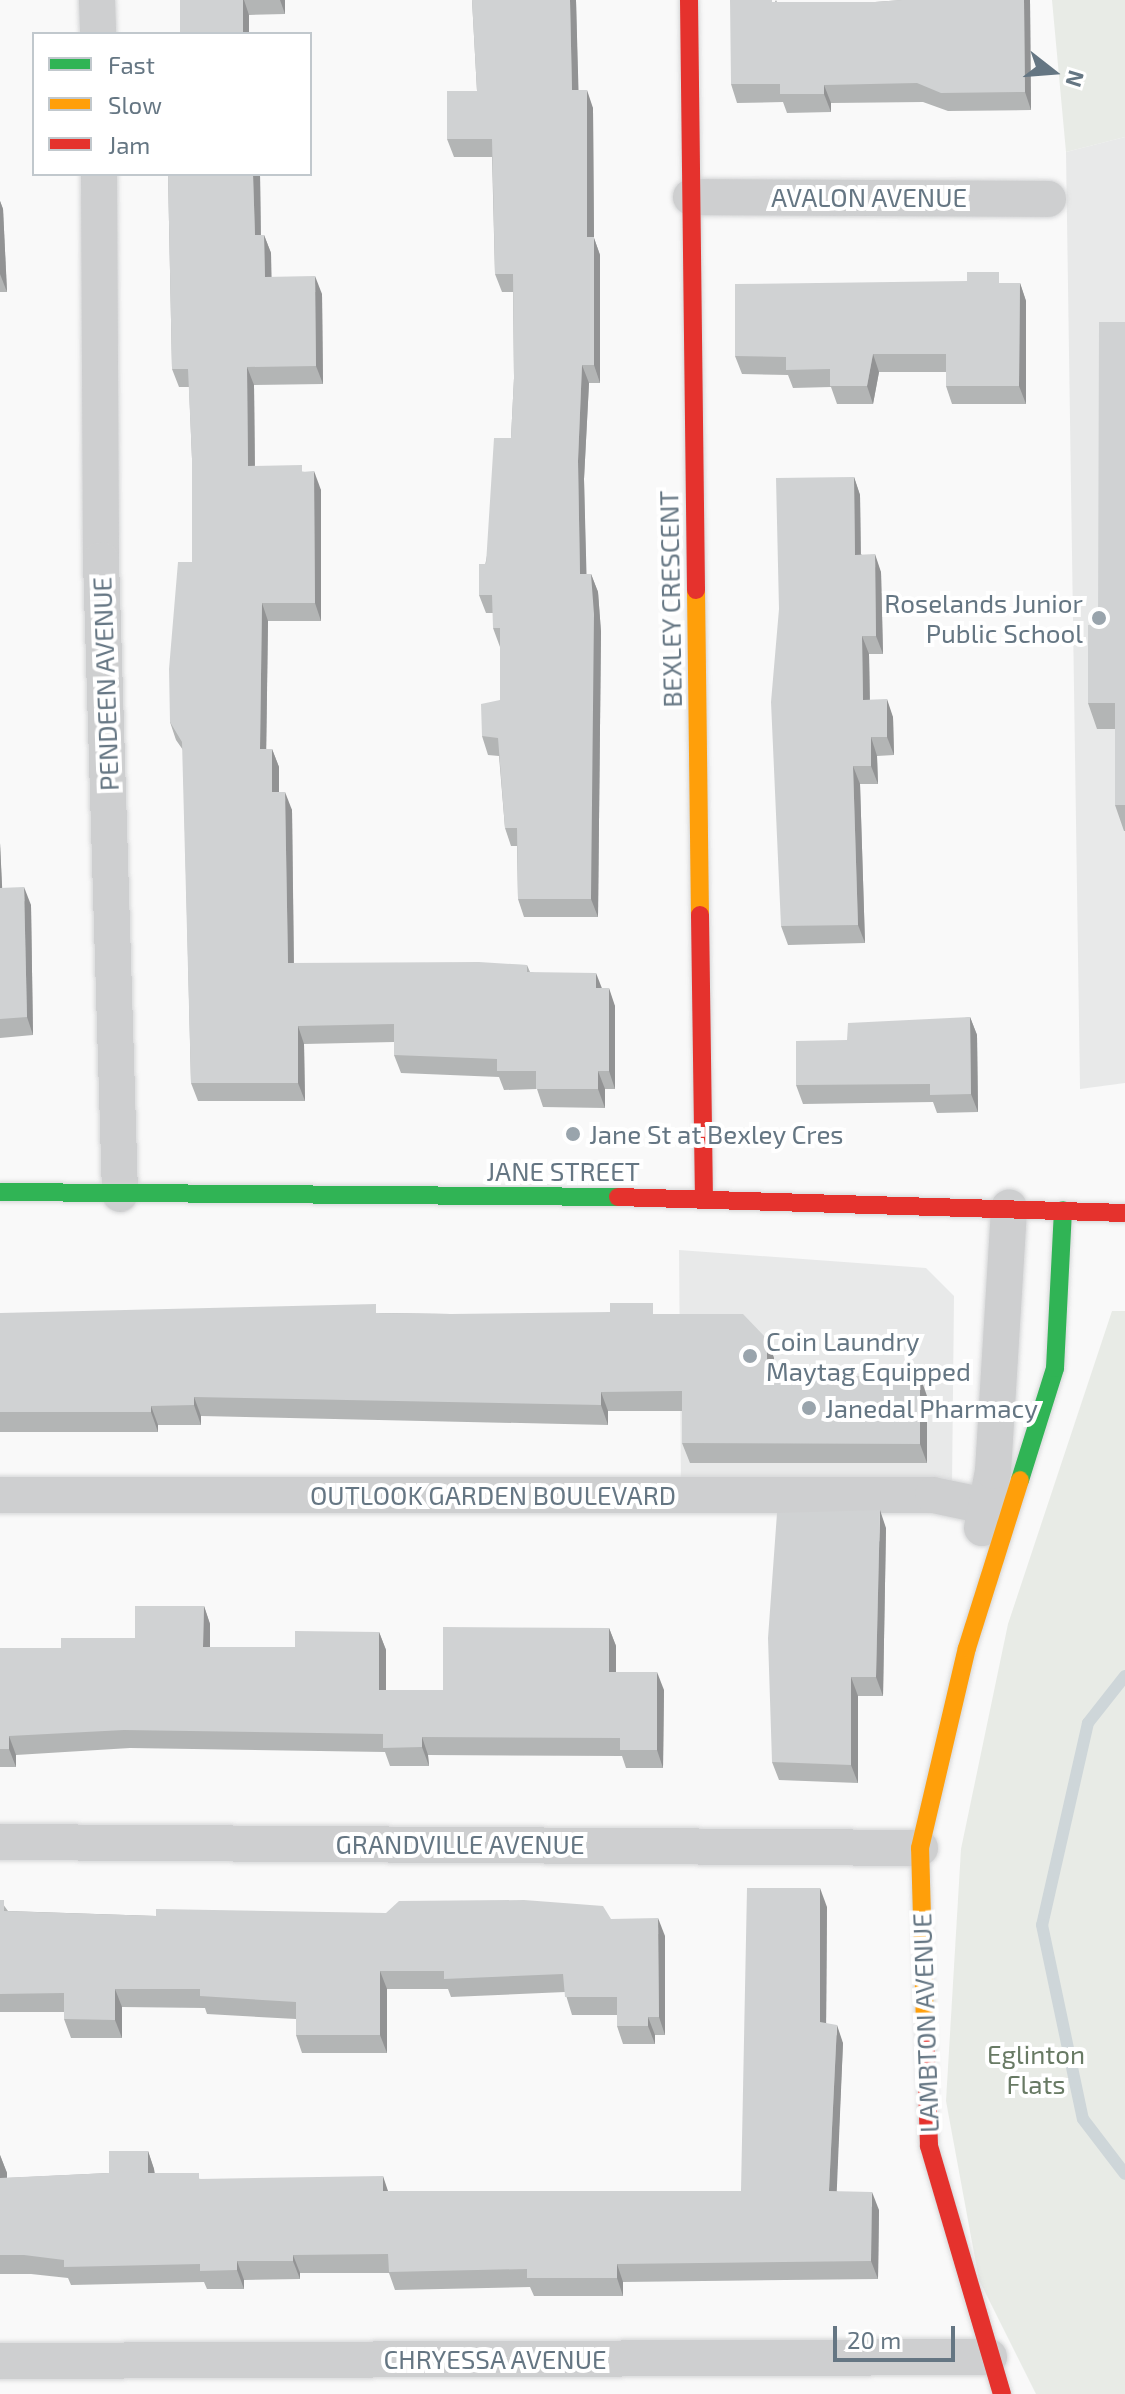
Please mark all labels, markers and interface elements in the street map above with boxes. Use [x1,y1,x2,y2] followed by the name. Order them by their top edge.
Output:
[32,32,312,176] legend
[1013,32,1093,112] north arrow
[108,50,155,79] text: Fast
[1061,68,1091,90] text: N
[108,90,162,119] text: Slow
[108,130,150,159] text: Jam
[771,181,967,213] street label: AVALON AVENUE
[653,490,687,708] street label: BEXLEY CRESCENT
[86,576,124,792] street label: PENDEEN AVENUE
[884,587,1083,648] place label: Roselands Junior Public School
[1090,609,1108,627] marker: Roselands Junior Public School
[589,1118,844,1150] place label: Jane St at Bexley Cres
[564,1125,582,1143] marker: Jane St at Bexley Cres
[486,1155,640,1187] street label: JANE STREET
[766,1325,971,1386] place label: Coin Laundry Maytag Equipped
[741,1347,759,1365] marker: Coin Laundry Maytag Equipped
[825,1392,1039,1424] place label: Janedal Pharmacy
[800,1399,818,1417] marker: Janedal Pharmacy
[310,1479,676,1511] street label: OUTLOOK GARDEN BOULEVARD
[335,1828,585,1860] street label: GRANDVILLE AVENUE
[906,1912,944,2134] street label: LAMBTON AVENUE
[987,2038,1085,2100] park label: Eglinton Flats
[837,2310,959,2360] scale bar
[847,2325,901,2354] text: 20 m
[383,2343,607,2375] street label: CHRYESSA AVENUE

